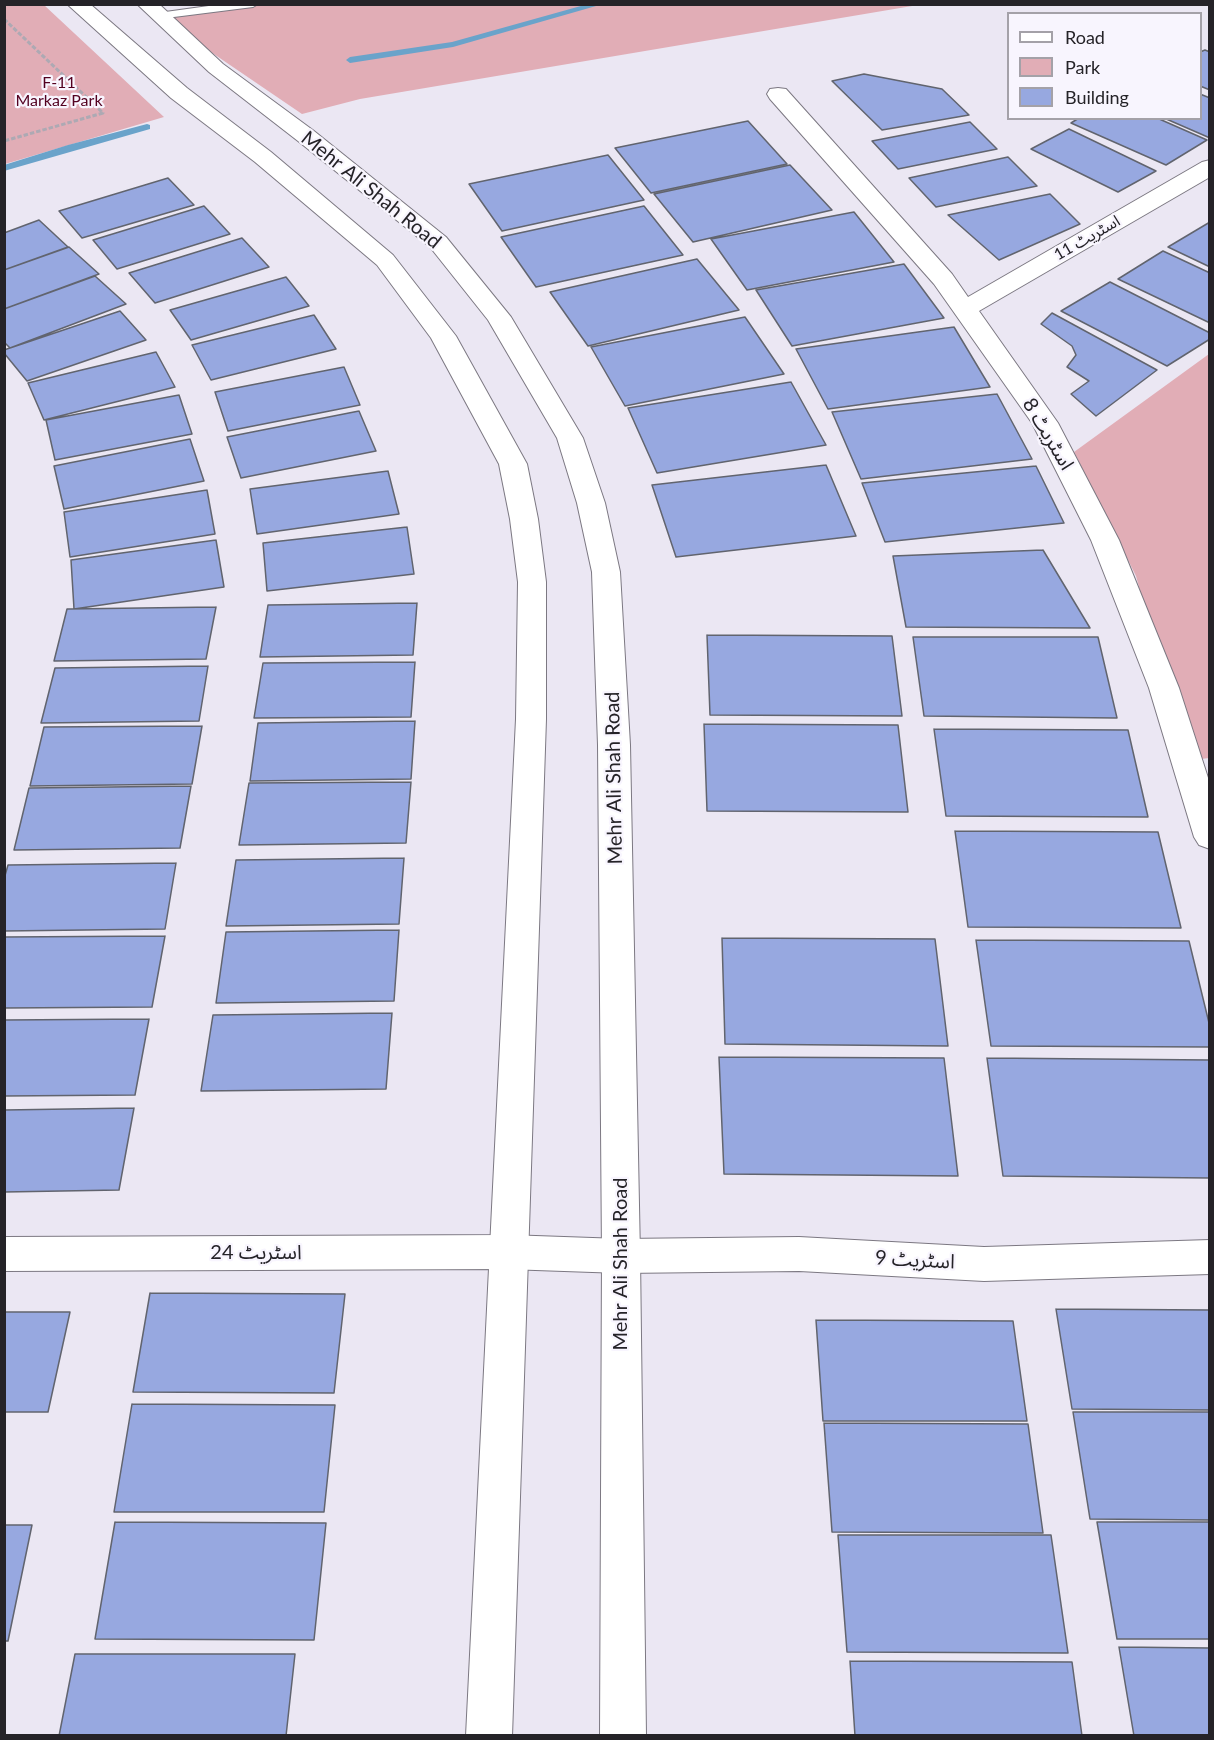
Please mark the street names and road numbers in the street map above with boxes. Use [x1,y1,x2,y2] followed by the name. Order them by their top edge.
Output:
[296,126,446,254] street label: Mehr Ali Shah Road
[1051,211,1123,265] street label: اسٹریٹ 11
[1017,394,1079,474] street label: اسٹریٹ 8
[600,691,628,865] street label: Mehr Ali Shah Road
[609,1178,633,1350] street label: Mehr Ali Shah Road
[210,1241,302,1265] street label: اسٹریٹ 24
[875,1246,955,1274] street label: اسٹریٹ 9

